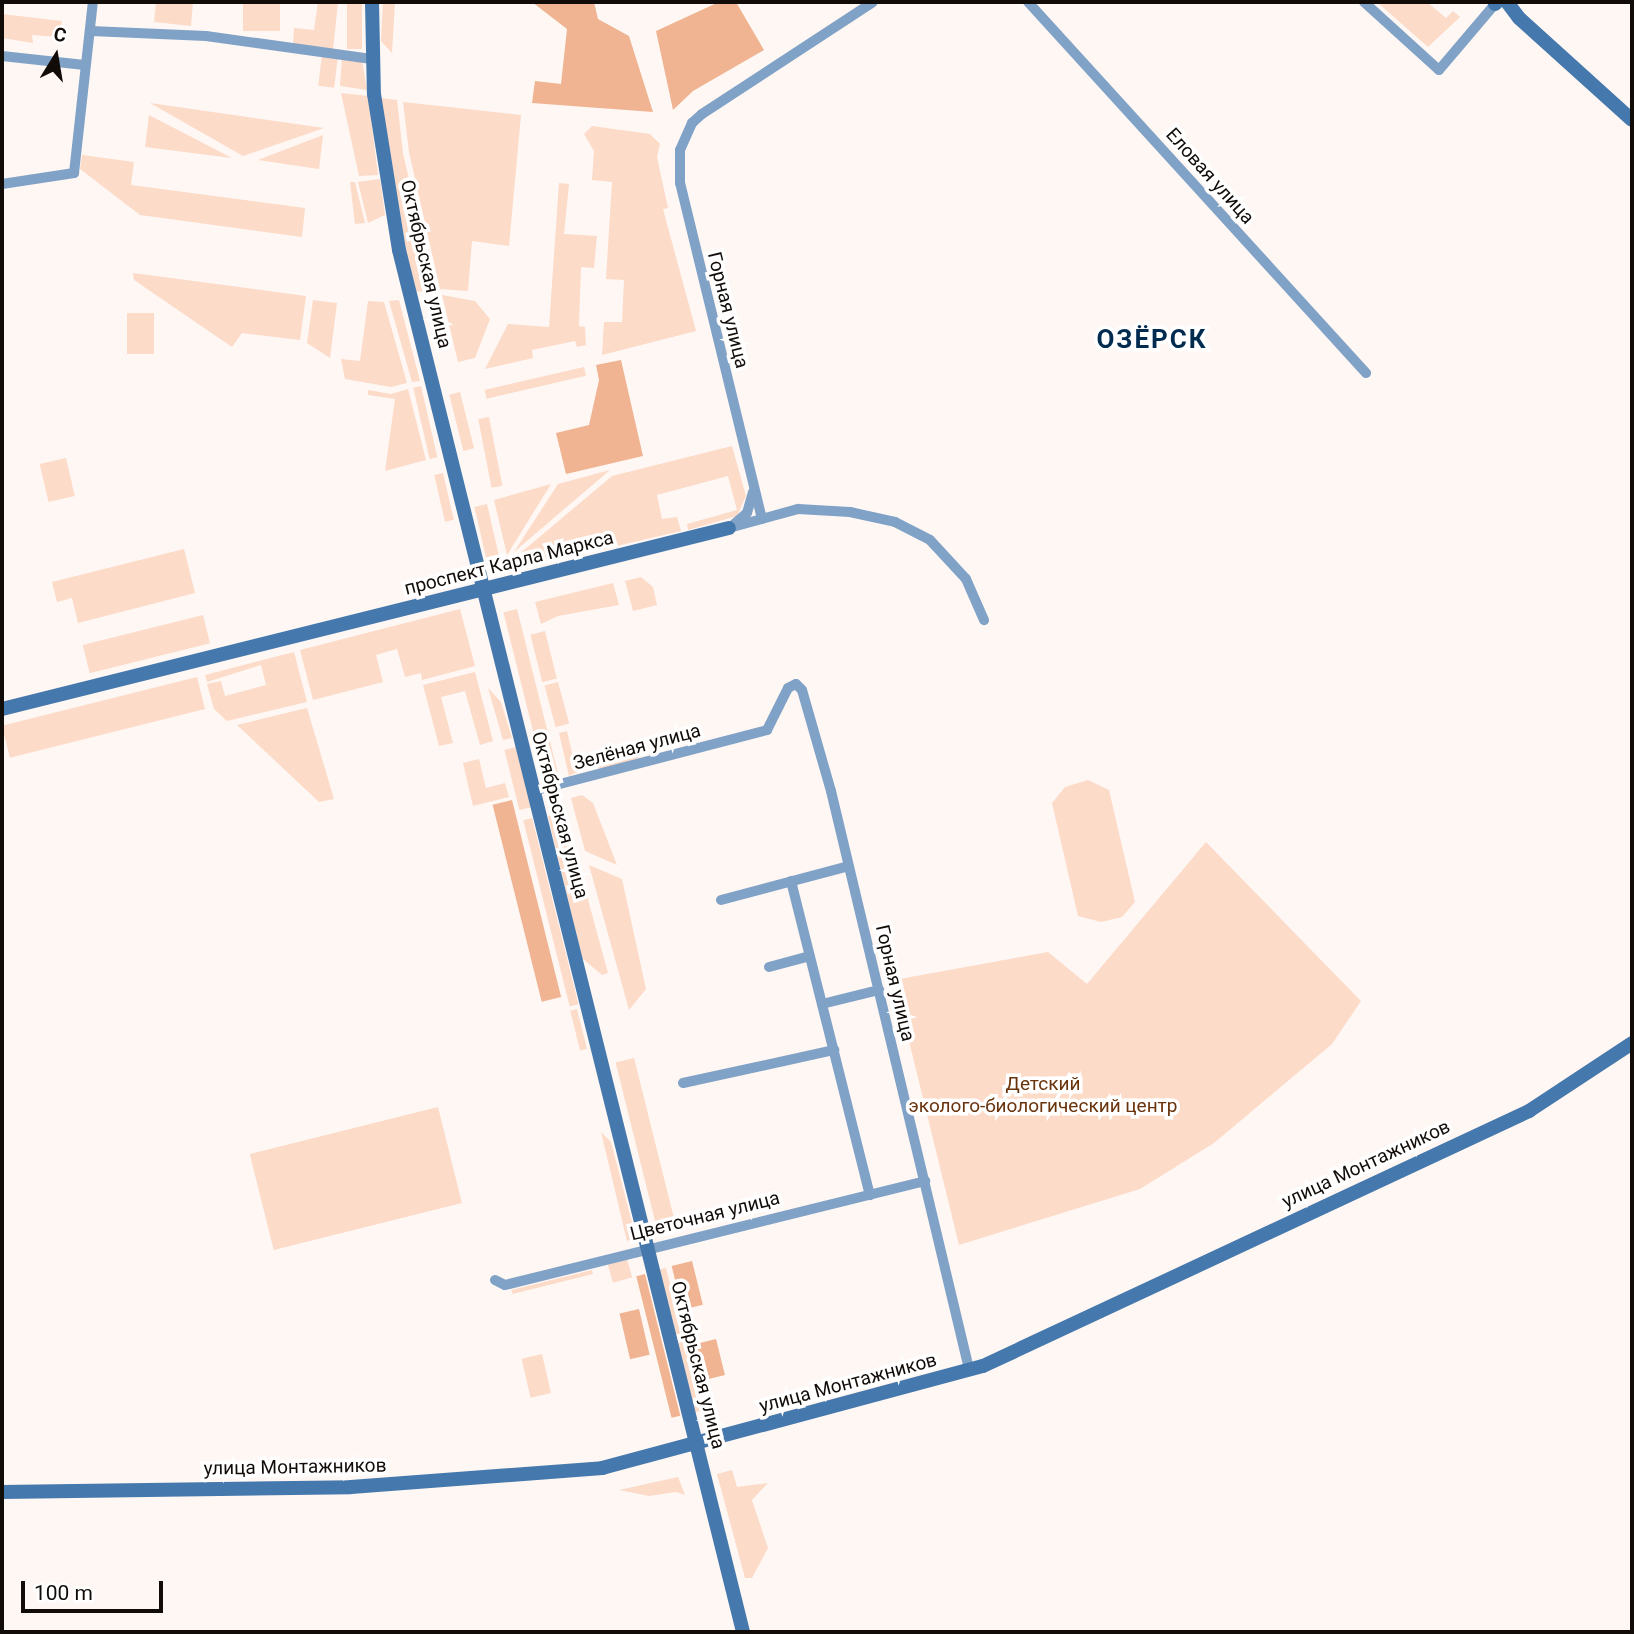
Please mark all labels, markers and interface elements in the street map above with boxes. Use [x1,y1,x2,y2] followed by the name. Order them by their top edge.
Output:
[21,21,91,91] north arrow
[52,22,68,47] text: С
[1161,123,1259,229] street label: Еловая улица
[396,178,456,350] street label: Октябрьская улица
[703,250,753,370] street label: Горная улица
[1097,324,1207,356] district label: ОЗЁРСК
[402,526,616,600] street label: проспект Карла Маркса
[571,719,703,775] street label: Зелёная улица
[527,729,593,901] street label: Октябрьская улица
[871,923,919,1043] street label: Горная улица
[909,1073,1177,1117] park label: Детский эколого-биологический центр
[1278,1115,1454,1213] street label: улица Монтажников
[628,1186,782,1246] street label: Цветочная улица
[666,1279,730,1451] street label: Октябрьская улица
[757,1348,939,1418] street label: улица Монтажников
[203,1454,387,1480] street label: улица Монтажников
[24,1568,166,1612] scale bar
[34,1581,93,1605] text: 100 m

